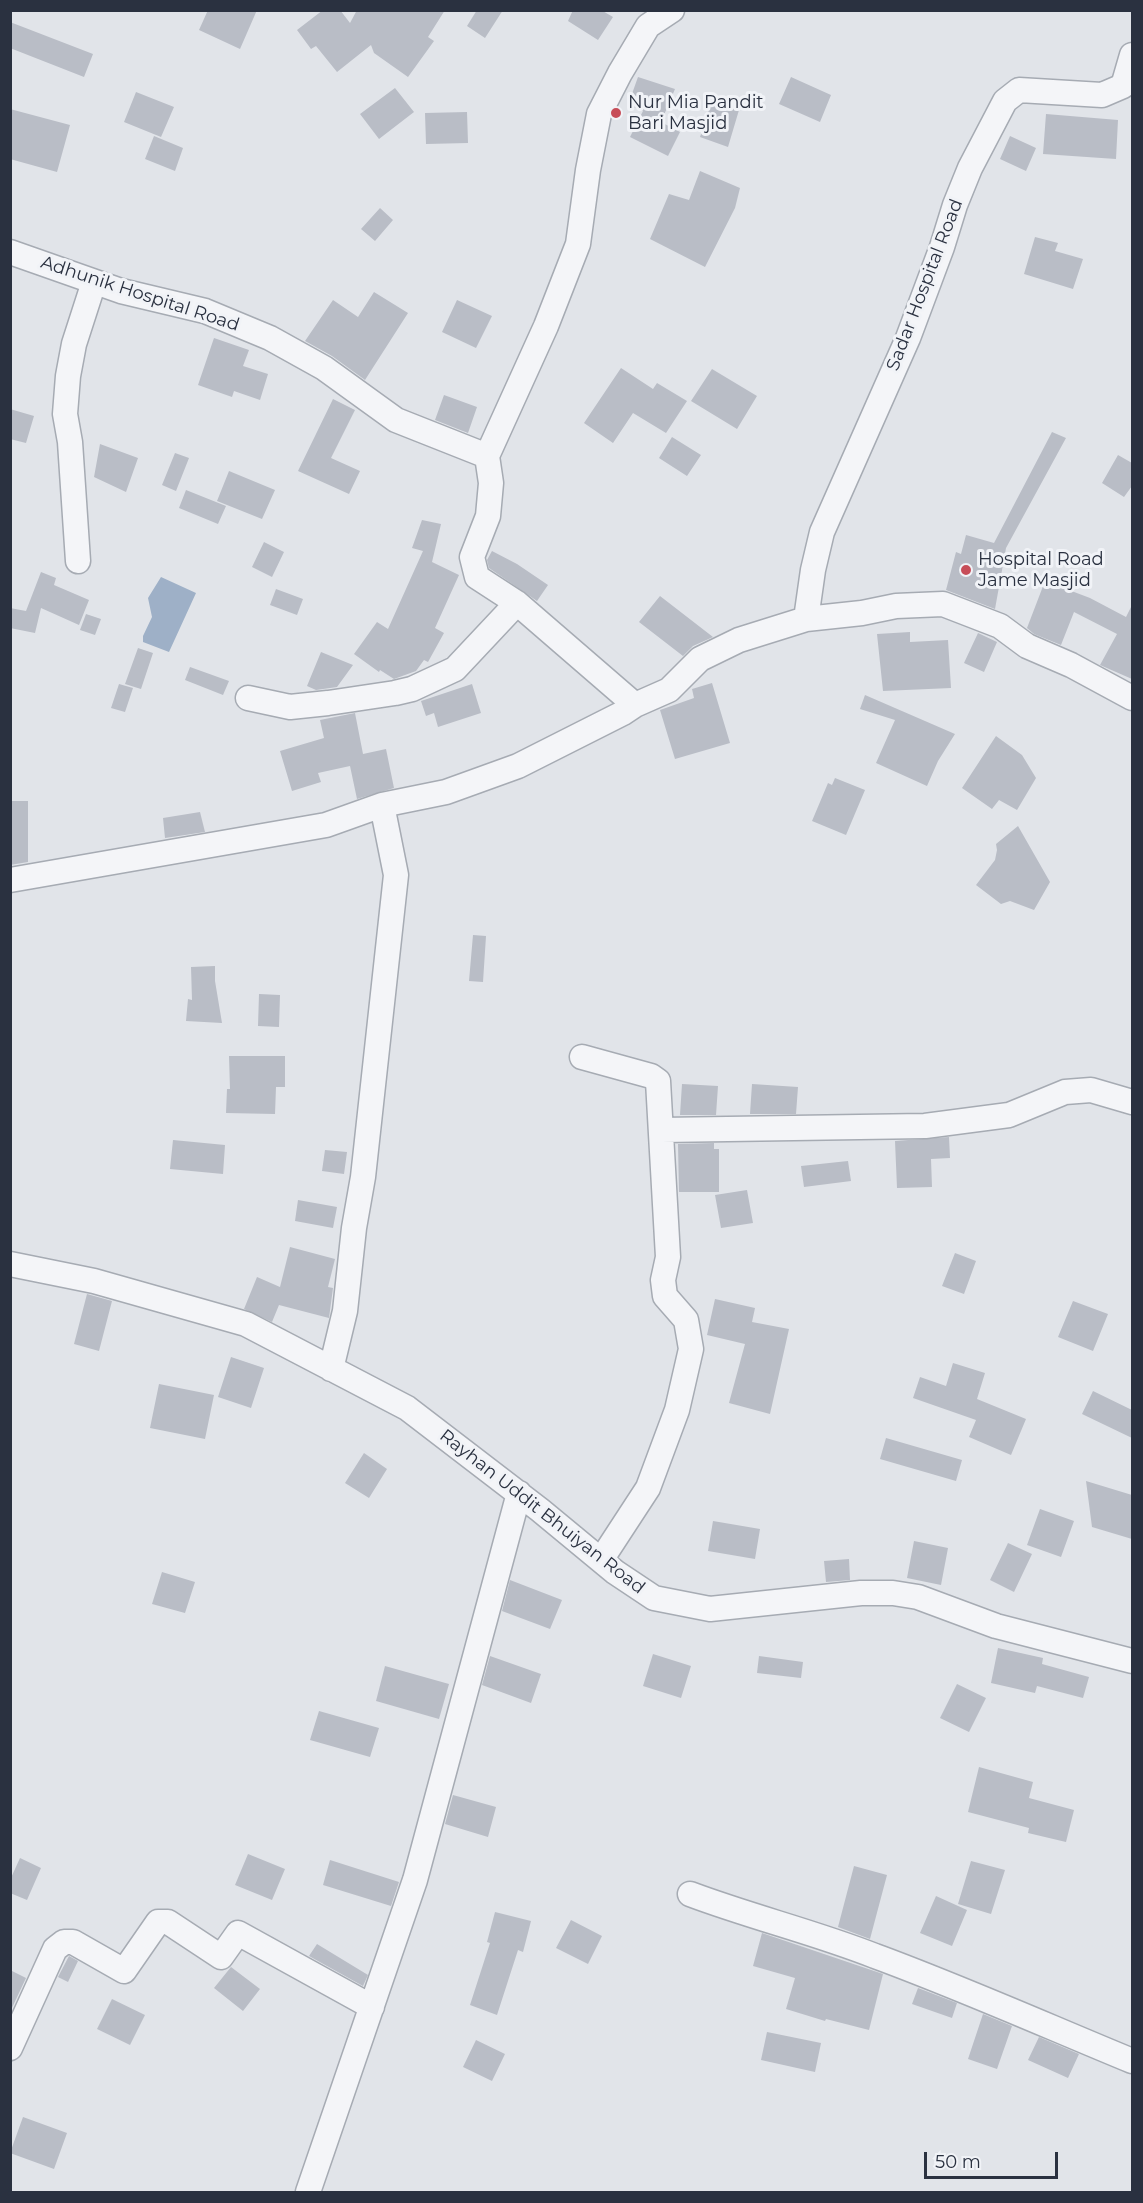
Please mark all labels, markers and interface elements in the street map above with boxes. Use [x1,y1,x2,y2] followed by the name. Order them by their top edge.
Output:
[628,92,764,134] place label: Nur Mia Pandit Bari Masjid
[609,106,623,120] marker: Nur Mia Pandit Bari Masjid
[882,196,968,374] street label: Sadar Hospital Road
[38,252,242,336] street label: Adhunik Hospital Road
[978,549,1104,592] place label: Hospital Road Jame Masjid
[959,563,973,577] marker: Hospital Road Jame Masjid
[435,1425,649,1599] street label: Rayhan Uddit Bhuiyan Road
[927,2140,1060,2178] scale bar
[935,2151,981,2173] text: 50 m

